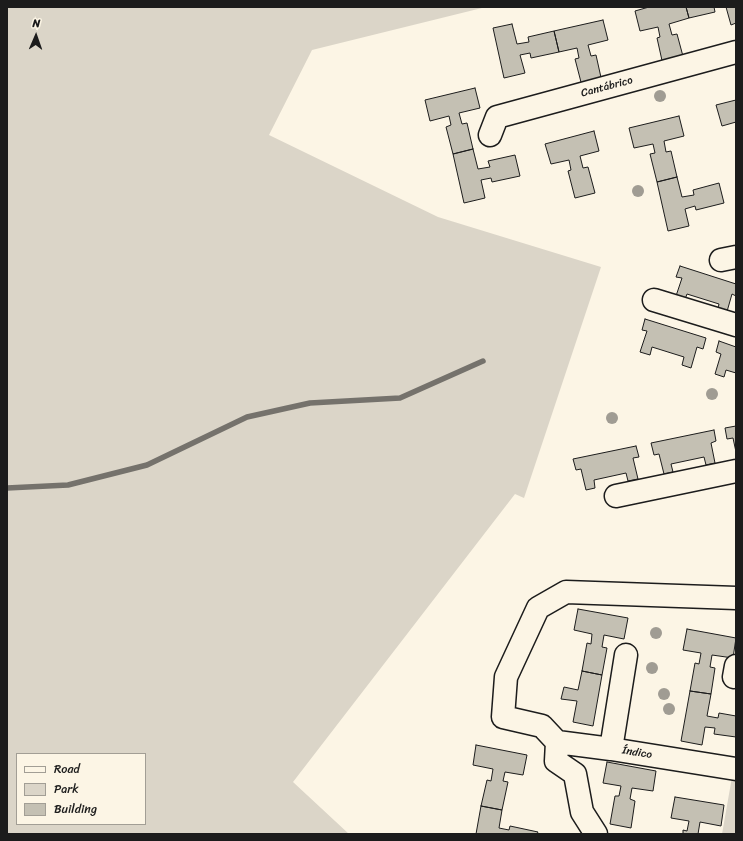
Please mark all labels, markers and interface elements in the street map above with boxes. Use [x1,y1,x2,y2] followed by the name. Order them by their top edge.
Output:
[32,14,41,33] text: N
[16,16,56,56] north arrow
[580,74,634,100] street label: Cantábrico
[621,744,653,762] street label: Índico
[16,753,146,825] legend
[54,758,80,780] text: Road
[54,778,79,800] text: Park
[54,798,97,820] text: Building

